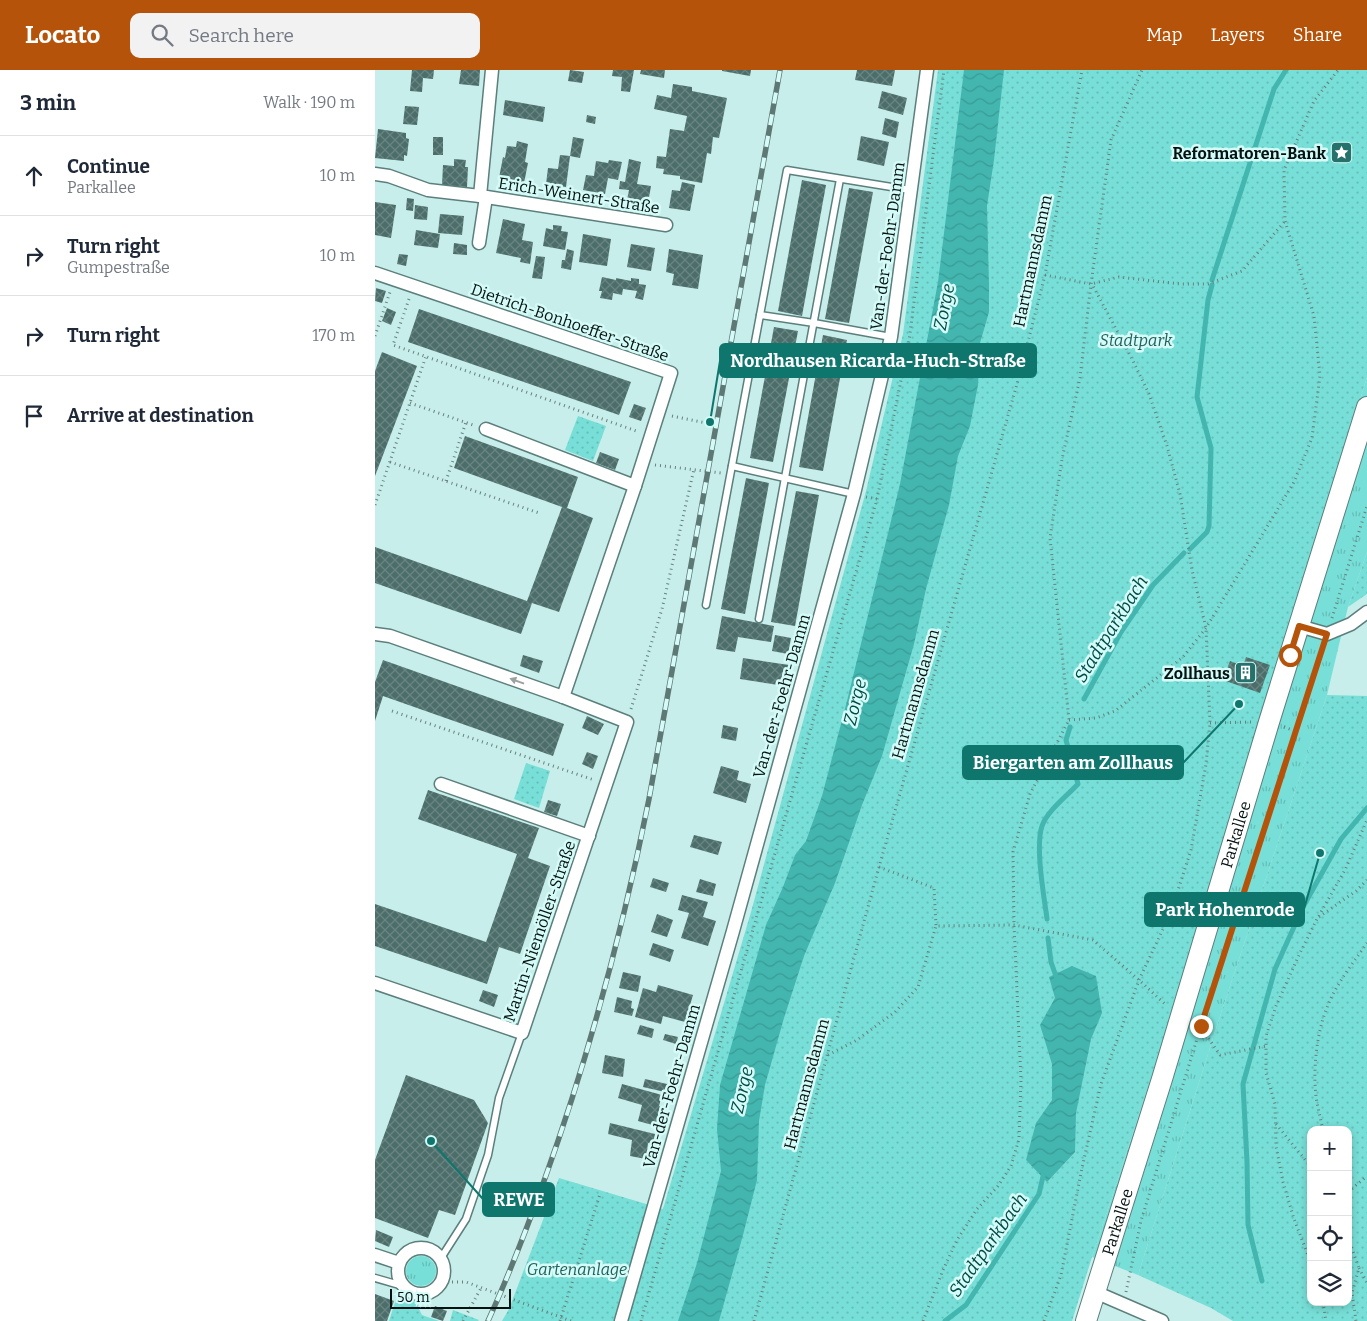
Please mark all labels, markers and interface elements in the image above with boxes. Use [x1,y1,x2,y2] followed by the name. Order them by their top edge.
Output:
[130,13,480,58] search box
[25,21,100,49] text: Locato
[148,21,176,49] icon: search
[188,24,294,47] text: Search here
[1146,24,1182,46] text: Map
[1210,24,1265,46] text: Layers
[1293,24,1342,46] text: Share
[20,90,76,116] text: 3 min
[263,93,355,112] text: Walk · 190 m
[1330,141,1354,165] place icon: Reformatoren-Bank
[1172,144,1326,163] place label: Reformatoren-Bank
[67,155,150,178] text: Continue
[866,161,909,331] street label: Van-der-Foehr-Damm
[20,162,48,190] icon: ahead
[320,166,355,185] text: 10 m
[497,173,661,218] street label: Erich-Weinert-Straße
[67,178,136,197] text: Parkallee
[1009,193,1056,329] street label: Hartmannsdamm
[67,235,160,258] text: Turn right
[20,242,48,270] icon: right
[320,246,355,265] text: 10 m
[67,258,170,277] text: Gumpestraße
[468,280,671,365] street label: Dietrich-Bonhoeffer-Straße
[929,282,959,332] water label: Zorge
[20,322,48,350] icon: right
[67,324,160,347] text: Turn right
[312,326,355,345] text: 170 m
[1100,331,1173,350] park label: Stadtpark
[720,344,1036,377] callout: Nordhausen Ricarda-Huch-Straße
[730,350,1026,372] text: Nordhausen Ricarda-Huch-Straße
[20,402,48,430] icon: arrive
[67,404,254,427] text: Arrive at destination
[1069,572,1153,686] water label: Stadtparkbach
[749,612,814,780] street label: Van-der-Foehr-Damm
[888,627,943,761] street label: Hartmannsdamm
[1279,644,1302,667] route start
[1234,661,1258,685] building icon: Zollhaus
[1164,664,1230,683] place label: Zollhaus
[509,677,524,685] one-way arrow
[839,677,871,727] water label: Zorge
[963,746,1183,779] callout: Biergarten am Zollhaus
[973,752,1173,774] text: Biergarten am Zollhaus
[1217,799,1255,870] street label: Parkallee
[500,838,579,1024] street label: Martin-Niemöller-Straße
[1145,893,1304,926] callout: Park Hohenrode
[1155,899,1295,921] text: Park Hohenrode
[639,1002,704,1170] street label: Van-der-Foehr-Damm
[1190,1015,1213,1038] route end
[780,1017,833,1152] street label: Hartmannsdamm
[726,1065,758,1115] water label: Zorge
[1307,1126,1352,1306] map controls
[1307,1126,1352,1171] button: +
[1307,1171,1352,1216] button: −
[483,1183,554,1216] callout: REWE
[1098,1186,1137,1258] street label: Parkallee
[493,1189,545,1211] text: REWE
[944,1189,1032,1301] water label: Stadtparkbach
[1307,1216,1352,1261] button: locate
[527,1260,627,1279] park label: Gartenanlage
[1307,1261,1352,1306] button: layers
[390,1286,511,1309] scale bar
[397,1289,430,1306] text: 50 m

